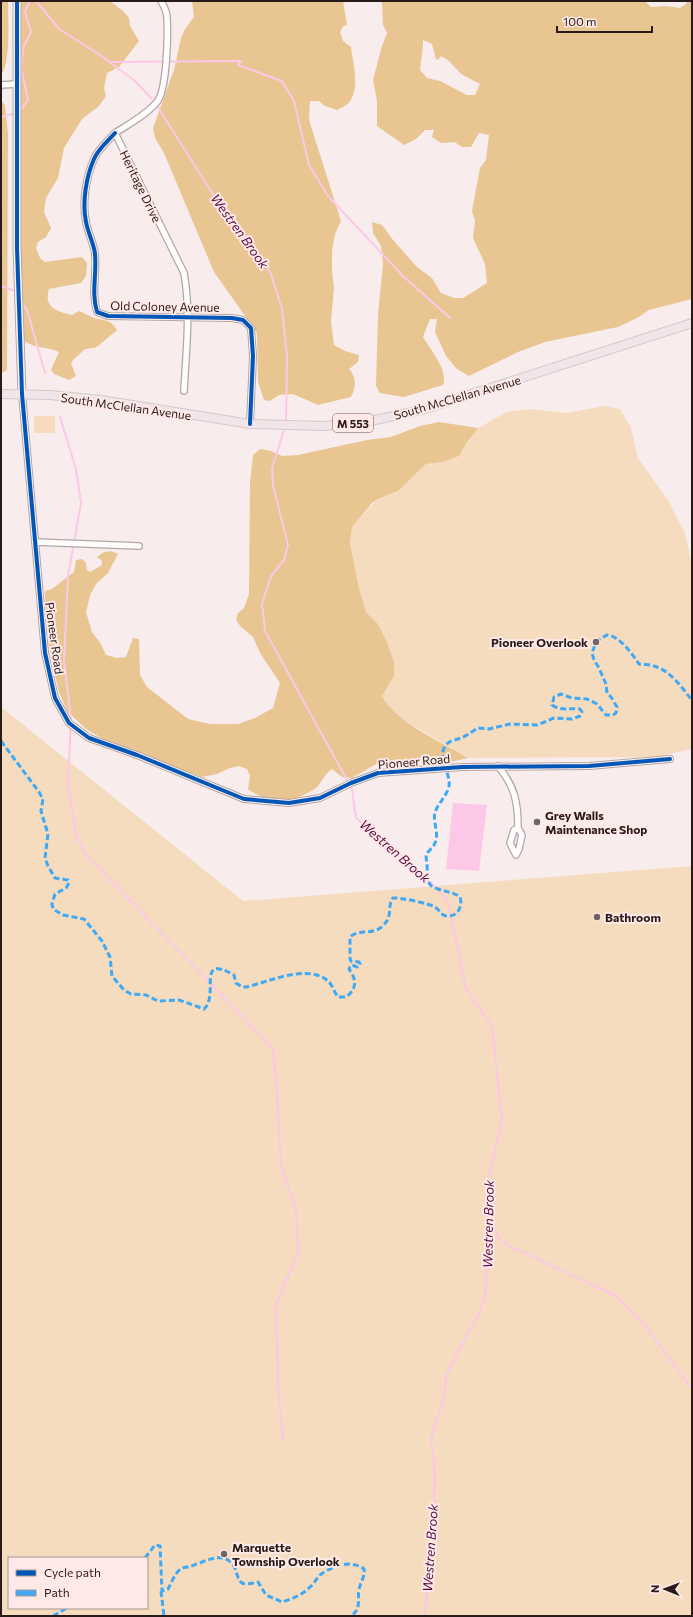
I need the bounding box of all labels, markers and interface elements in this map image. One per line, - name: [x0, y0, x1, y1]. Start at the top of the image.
- scale bar: [557, 8, 652, 34]
- text: 100 m: [563, 14, 597, 28]
- street label: Heritage Drive: [118, 148, 164, 224]
- water label: Westren Brook: [208, 191, 273, 272]
- street label: Old Coloney Avenue: [110, 298, 220, 314]
- street label: South McClellan Avenue: [392, 372, 522, 422]
- street label: South McClellan Avenue: [60, 390, 192, 422]
- road number: M 553: [333, 414, 373, 432]
- street label: Pioneer Road: [43, 601, 67, 675]
- place label: Pioneer Overlook: [491, 635, 588, 649]
- marker: Pioneer Overlook: [591, 637, 601, 647]
- street label: Pioneer Road: [377, 751, 451, 771]
- place label: Grey Walls Maintenance Shop: [545, 808, 647, 836]
- water label: Westren Brook: [356, 816, 434, 887]
- marker: Grey Walls Maintenance Shop: [532, 817, 542, 827]
- place label: Bathroom: [605, 910, 661, 924]
- marker: Bathroom: [592, 912, 602, 922]
- water label: Westren Brook: [479, 1179, 497, 1268]
- water label: Westren Brook: [419, 1502, 441, 1593]
- place label: Marquette Township Overlook: [232, 1540, 340, 1568]
- marker: Marquette Township Overlook: [219, 1549, 229, 1559]
- legend: [8, 1557, 148, 1609]
- text: Cycle path: [44, 1565, 101, 1579]
- north arrow: [645, 1569, 685, 1609]
- text: Path: [44, 1585, 70, 1599]
- text: N: [648, 1585, 661, 1593]

